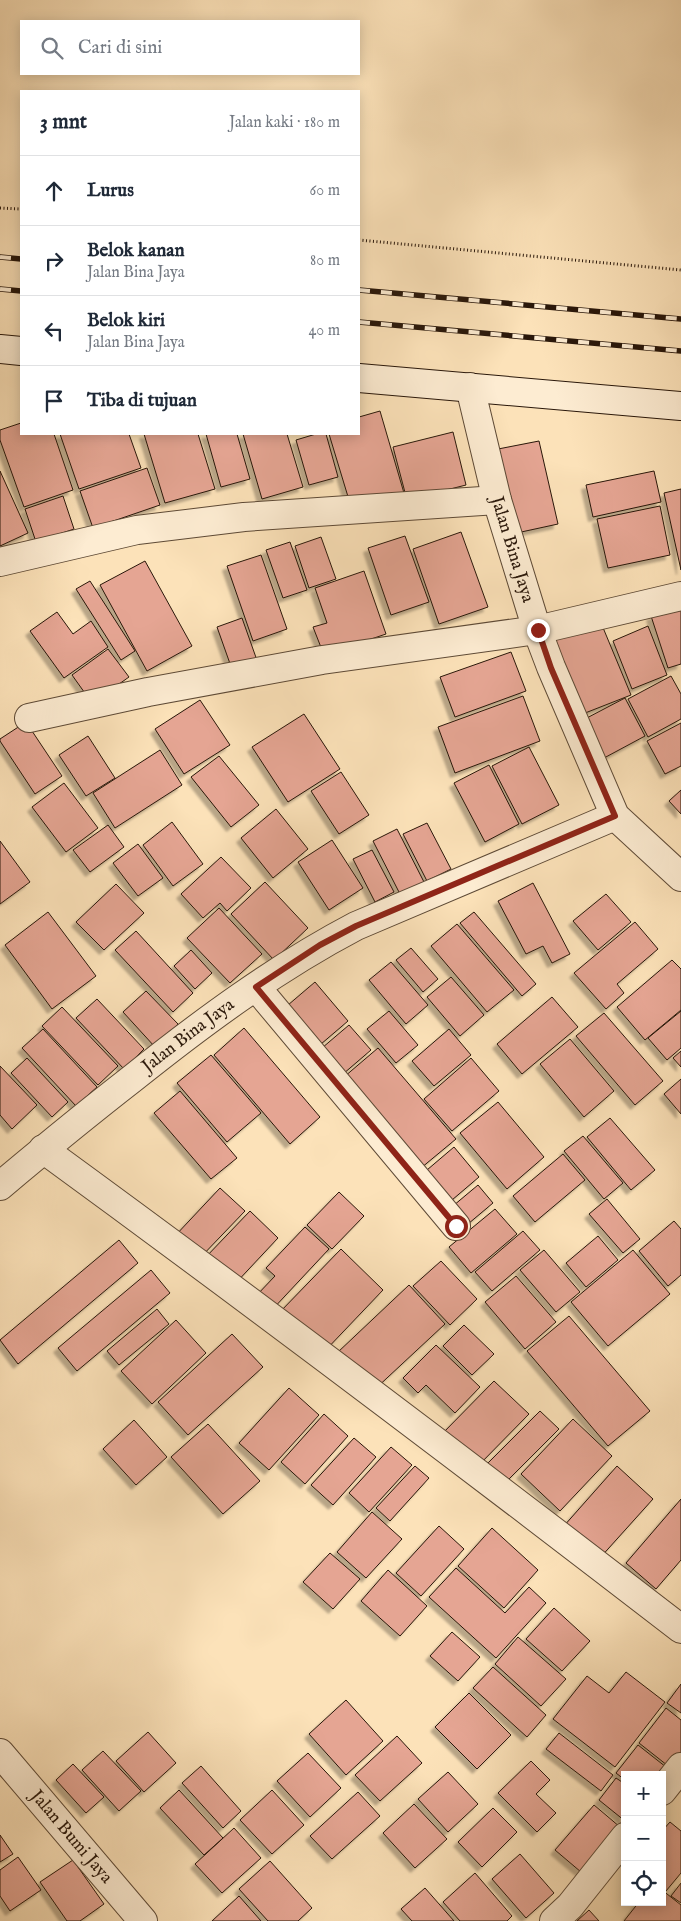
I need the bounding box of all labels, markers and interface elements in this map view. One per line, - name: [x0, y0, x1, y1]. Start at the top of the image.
- search box: [20, 20, 360, 75]
- icon: search: [38, 34, 66, 62]
- text: Cari di sini: [78, 36, 162, 60]
- text: 3 mnt: [40, 109, 87, 136]
- text: Jalan kaki · 180 m: [229, 113, 340, 133]
- icon: ahead: [40, 177, 68, 205]
- text: Lurus: [87, 179, 134, 203]
- text: 60 m: [310, 181, 340, 201]
- text: Belok kanan: [87, 239, 185, 263]
- icon: right: [40, 247, 68, 275]
- text: 80 m: [310, 251, 340, 271]
- text: Jalan Bina Jaya: [87, 263, 185, 283]
- text: Belok kiri: [87, 309, 165, 333]
- icon: left: [40, 317, 68, 345]
- text: 40 m: [308, 321, 340, 341]
- text: Jalan Bina Jaya: [87, 333, 185, 353]
- icon: arrive: [40, 387, 68, 415]
- text: Tiba di tujuan: [87, 389, 197, 413]
- street label: Jalan Bina Jaya: [484, 492, 539, 606]
- route end: [527, 619, 550, 642]
- street label: Jalan Bina Jaya: [136, 993, 239, 1079]
- route start: [445, 1215, 468, 1238]
- map controls: [621, 1771, 666, 1906]
- button: +: [621, 1771, 666, 1816]
- street label: Jalan Bumi Jaya: [24, 1784, 118, 1888]
- button: −: [621, 1816, 666, 1861]
- button: locate: [621, 1861, 666, 1906]

